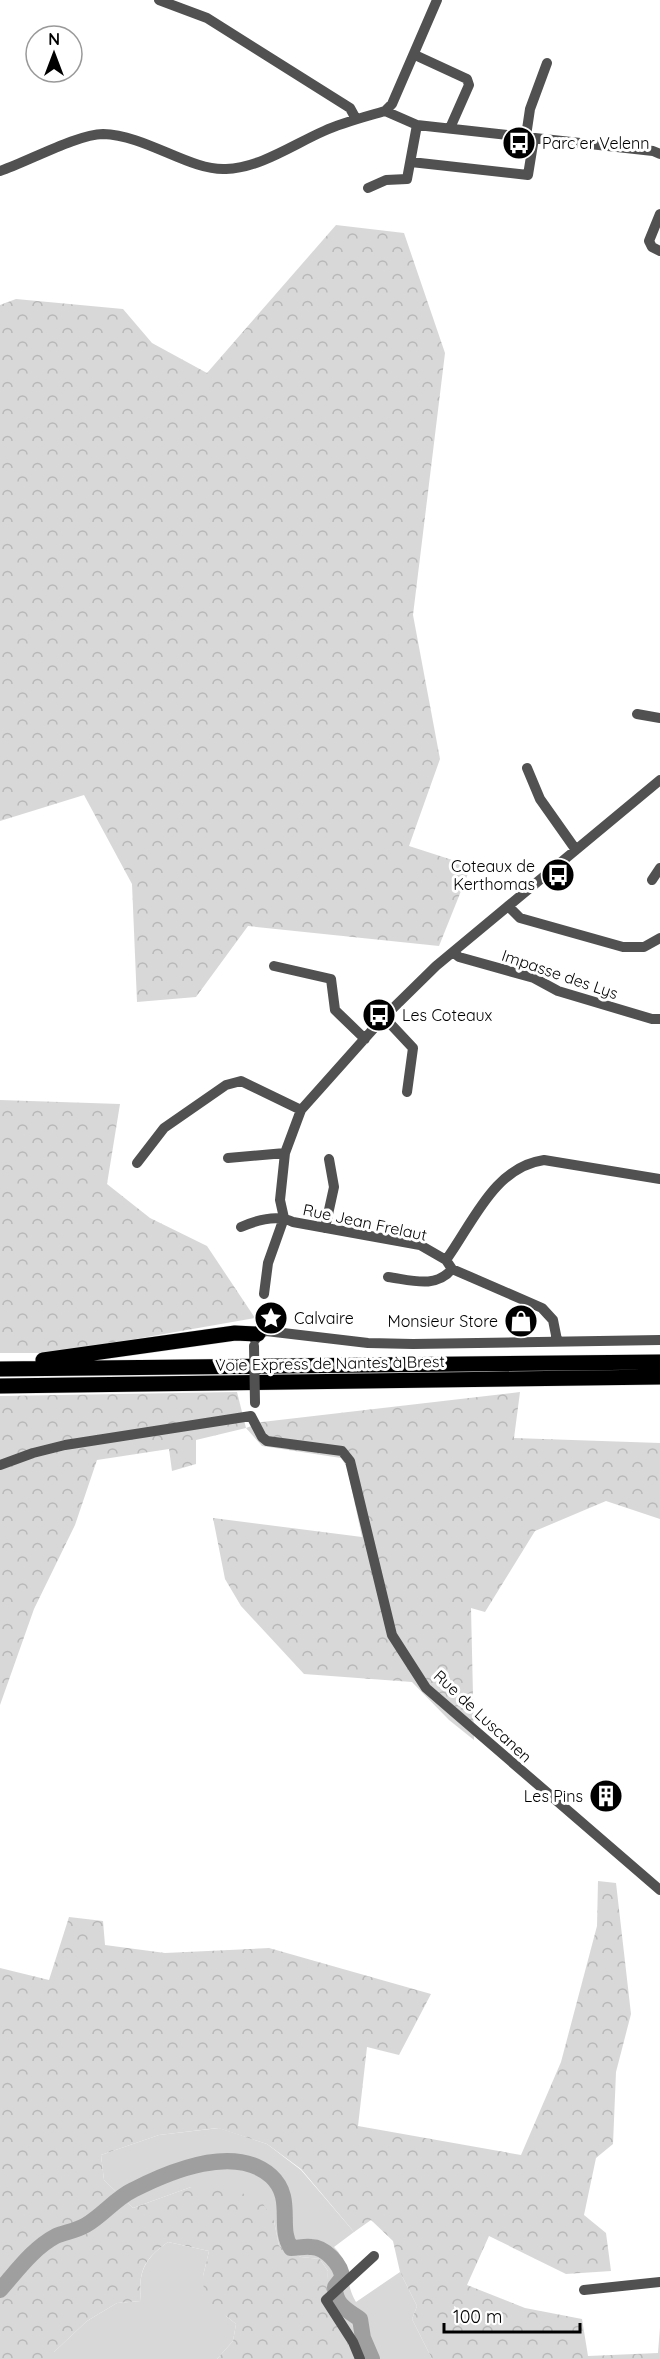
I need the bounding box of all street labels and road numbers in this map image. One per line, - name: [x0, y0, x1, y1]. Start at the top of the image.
- street label: Impasse des Lys: [499, 945, 621, 1003]
- street label: Rue Jean Frelaut: [301, 1199, 429, 1245]
- street label: Voie Express de Nantes à Brest: [215, 1351, 445, 1375]
- street label: Rue de Luscanen: [430, 1665, 536, 1767]

